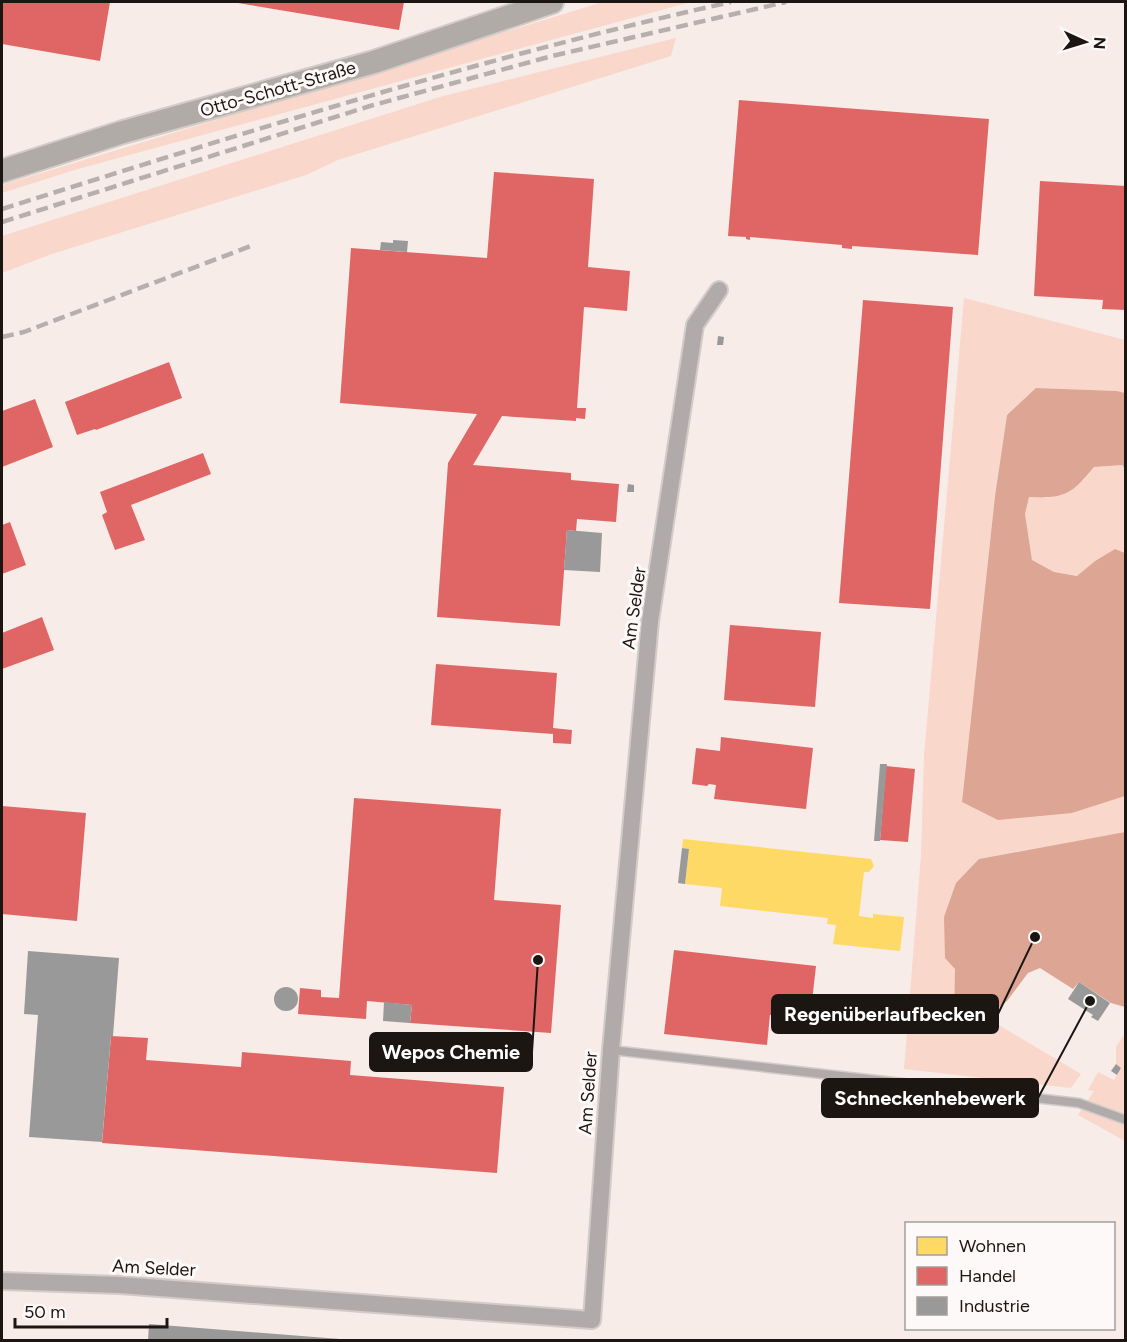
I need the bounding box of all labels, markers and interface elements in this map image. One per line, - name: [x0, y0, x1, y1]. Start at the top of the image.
- north arrow: [1055, 12, 1115, 72]
- text: N: [1090, 36, 1109, 50]
- street label: Otto-Schott-Straße: [198, 56, 359, 122]
- street label: Am Selder: [617, 565, 651, 651]
- callout: Regenüberlaufbecken: [772, 995, 998, 1033]
- text: Regenüberlaufbecken: [784, 1002, 986, 1026]
- callout: Wepos Chemie: [370, 1033, 532, 1071]
- text: Wepos Chemie: [382, 1040, 520, 1064]
- street label: Am Selder: [574, 1051, 602, 1135]
- callout: Schneckenhebewerk: [822, 1079, 1038, 1117]
- text: Schneckenhebewerk: [834, 1086, 1026, 1110]
- legend: [905, 1222, 1115, 1330]
- text: Wohnen: [959, 1235, 1026, 1257]
- street label: Am Selder: [112, 1255, 196, 1281]
- text: Handel: [959, 1265, 1016, 1287]
- scale bar: [15, 1291, 166, 1329]
- text: Industrie: [959, 1295, 1030, 1317]
- text: 50 m: [24, 1301, 66, 1323]

